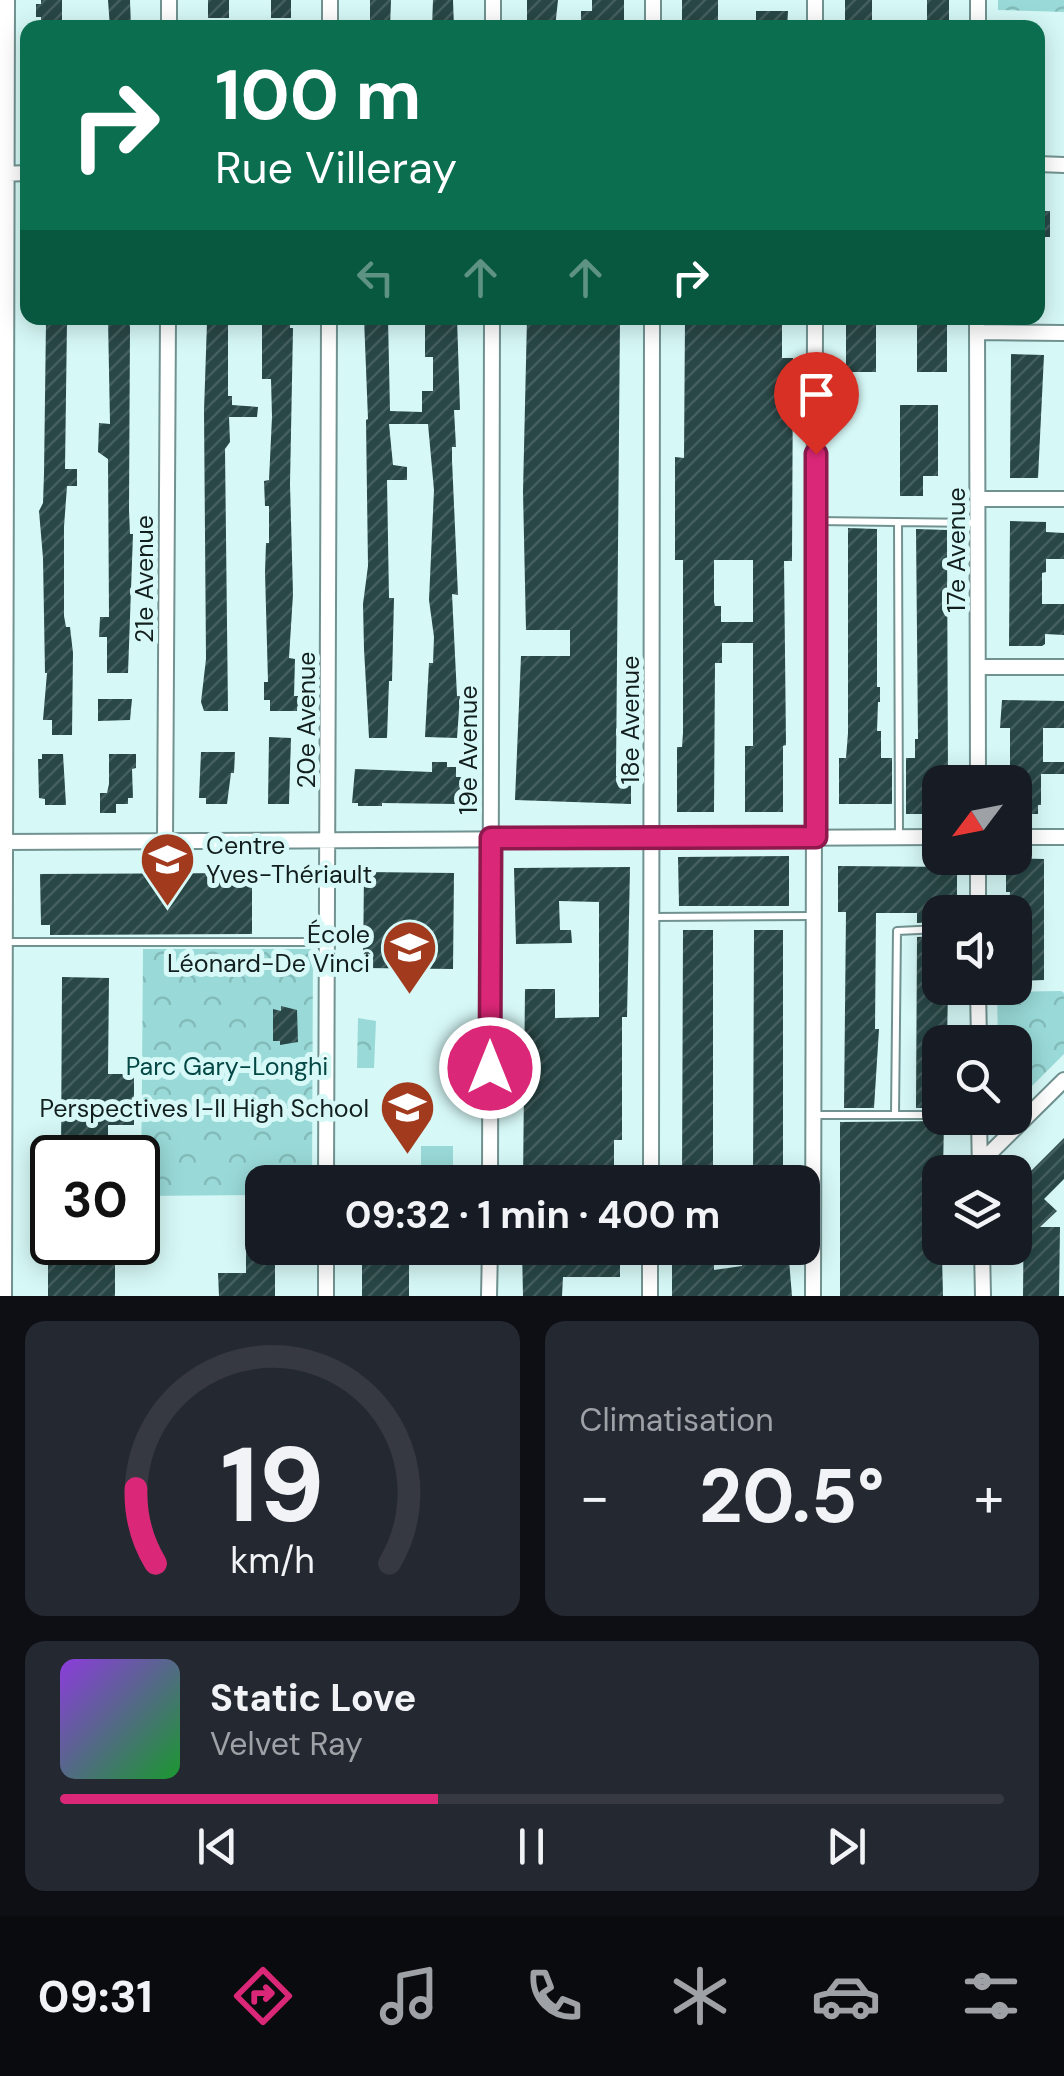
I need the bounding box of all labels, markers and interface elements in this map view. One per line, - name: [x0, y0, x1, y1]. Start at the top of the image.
- text: 100 m: [215, 50, 421, 141]
- icon: right: [50, 60, 180, 190]
- text: Rue Villeray: [215, 138, 457, 197]
- icon: left: [348, 250, 403, 305]
- icon: ahead: [453, 250, 508, 305]
- icon: ahead: [558, 250, 613, 305]
- icon: right: [663, 250, 718, 305]
- pin: [774, 352, 859, 455]
- icon: arrive: [789, 367, 844, 422]
- street label: 17e Avenue: [940, 487, 973, 613]
- street label: 21e Avenue: [128, 515, 161, 643]
- street label: 20e Avenue: [290, 651, 323, 789]
- street label: 18e Avenue: [614, 656, 647, 784]
- street label: 19e Avenue: [452, 685, 485, 815]
- north arrow: [922, 765, 1032, 875]
- map controls: [922, 765, 1032, 1265]
- school or university icon: Centre Yves-Thériault: [137, 829, 197, 908]
- place label: Centre Yves-Thériault: [206, 829, 372, 891]
- button: sound: [922, 895, 1032, 1005]
- place label: École Léonard-De Vinci: [167, 918, 370, 980]
- school or university icon: École Léonard-De Vinci: [379, 918, 439, 997]
- position arrow: [438, 1016, 542, 1120]
- button: search: [922, 1025, 1032, 1135]
- park label: Parc Gary-Longhi: [126, 1050, 328, 1083]
- school or university icon: Perspectives I-II High School: [378, 1078, 438, 1157]
- place label: Perspectives I-II High School: [40, 1092, 369, 1125]
- speed limit sign: 30: [30, 1135, 160, 1265]
- button: layers: [922, 1155, 1032, 1265]
- text: 09:32 · 1 min · 400 m: [345, 1190, 720, 1240]
- text: Climatisation: [580, 1399, 774, 1441]
- text: 19: [220, 1418, 324, 1553]
- text: 20.5°: [699, 1448, 885, 1545]
- text: −: [580, 1461, 610, 1533]
- text: +: [974, 1461, 1004, 1533]
- text: km/h: [230, 1538, 314, 1584]
- text: Static Love: [210, 1673, 416, 1723]
- text: Velvet Ray: [210, 1723, 363, 1765]
- icon: previous: [190, 1819, 245, 1874]
- icon: pause: [504, 1819, 559, 1874]
- icon: next: [819, 1819, 874, 1874]
- icon: directions: [228, 1961, 298, 2031]
- icon: music: [374, 1961, 444, 2031]
- icon: phone: [519, 1961, 589, 2031]
- icon: climate: [665, 1961, 735, 2031]
- icon: car: [811, 1961, 881, 2031]
- icon: filters: [956, 1961, 1026, 2031]
- text: 09:31: [38, 1967, 153, 2026]

